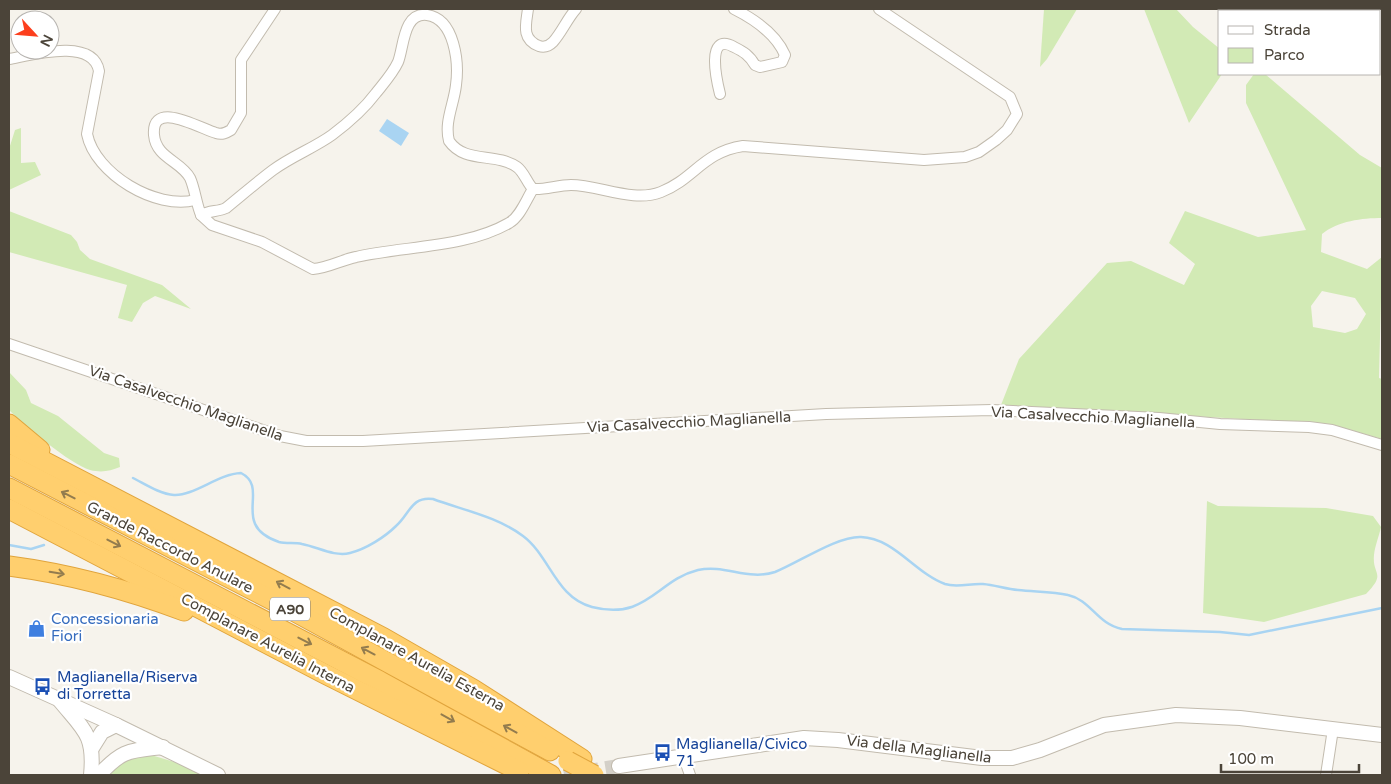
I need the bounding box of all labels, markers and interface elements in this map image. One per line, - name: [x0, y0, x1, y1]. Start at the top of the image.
- north arrow: [10, 10, 60, 60]
- legend: [1218, 10, 1381, 75]
- text: Strada: [1264, 21, 1311, 39]
- text: N: [36, 32, 56, 49]
- text: Parco: [1264, 46, 1305, 64]
- street label: Via Casalvecchio Maglianella: [86, 361, 286, 445]
- street label: Via Casalvecchio Maglianella: [990, 403, 1196, 431]
- street label: Via Casalvecchio Maglianella: [586, 408, 792, 436]
- one-way arrow: [61, 490, 76, 499]
- street label: Grande Raccordo Anulare: [84, 497, 256, 597]
- one-way arrow: [106, 539, 121, 548]
- one-way arrow: [49, 568, 65, 578]
- one-way arrow: [276, 580, 291, 589]
- street label: Complanare Aurelia Interna: [178, 589, 358, 697]
- road number: A90: [270, 598, 310, 620]
- street label: Complanare Aurelia Esterna: [326, 603, 508, 715]
- place label: Concessionaria Fiori: [51, 610, 159, 645]
- shop icon: Concessionaria Fiori: [27, 618, 47, 638]
- one-way arrow: [297, 637, 312, 647]
- one-way arrow: [360, 646, 375, 656]
- place label: Maglianella/Riserva di Torretta: [57, 668, 198, 703]
- bus stop icon: Maglianella/Riserva di Torretta: [33, 676, 53, 696]
- one-way arrow: [441, 713, 456, 723]
- one-way arrow: [504, 723, 518, 733]
- street label: Via della Maglianella: [845, 731, 993, 767]
- place label: Maglianella/Civico 71: [676, 735, 807, 770]
- scale bar: [1221, 742, 1358, 774]
- bus stop icon: Maglianella/Civico 71: [652, 743, 672, 763]
- text: 100 m: [1228, 750, 1274, 768]

